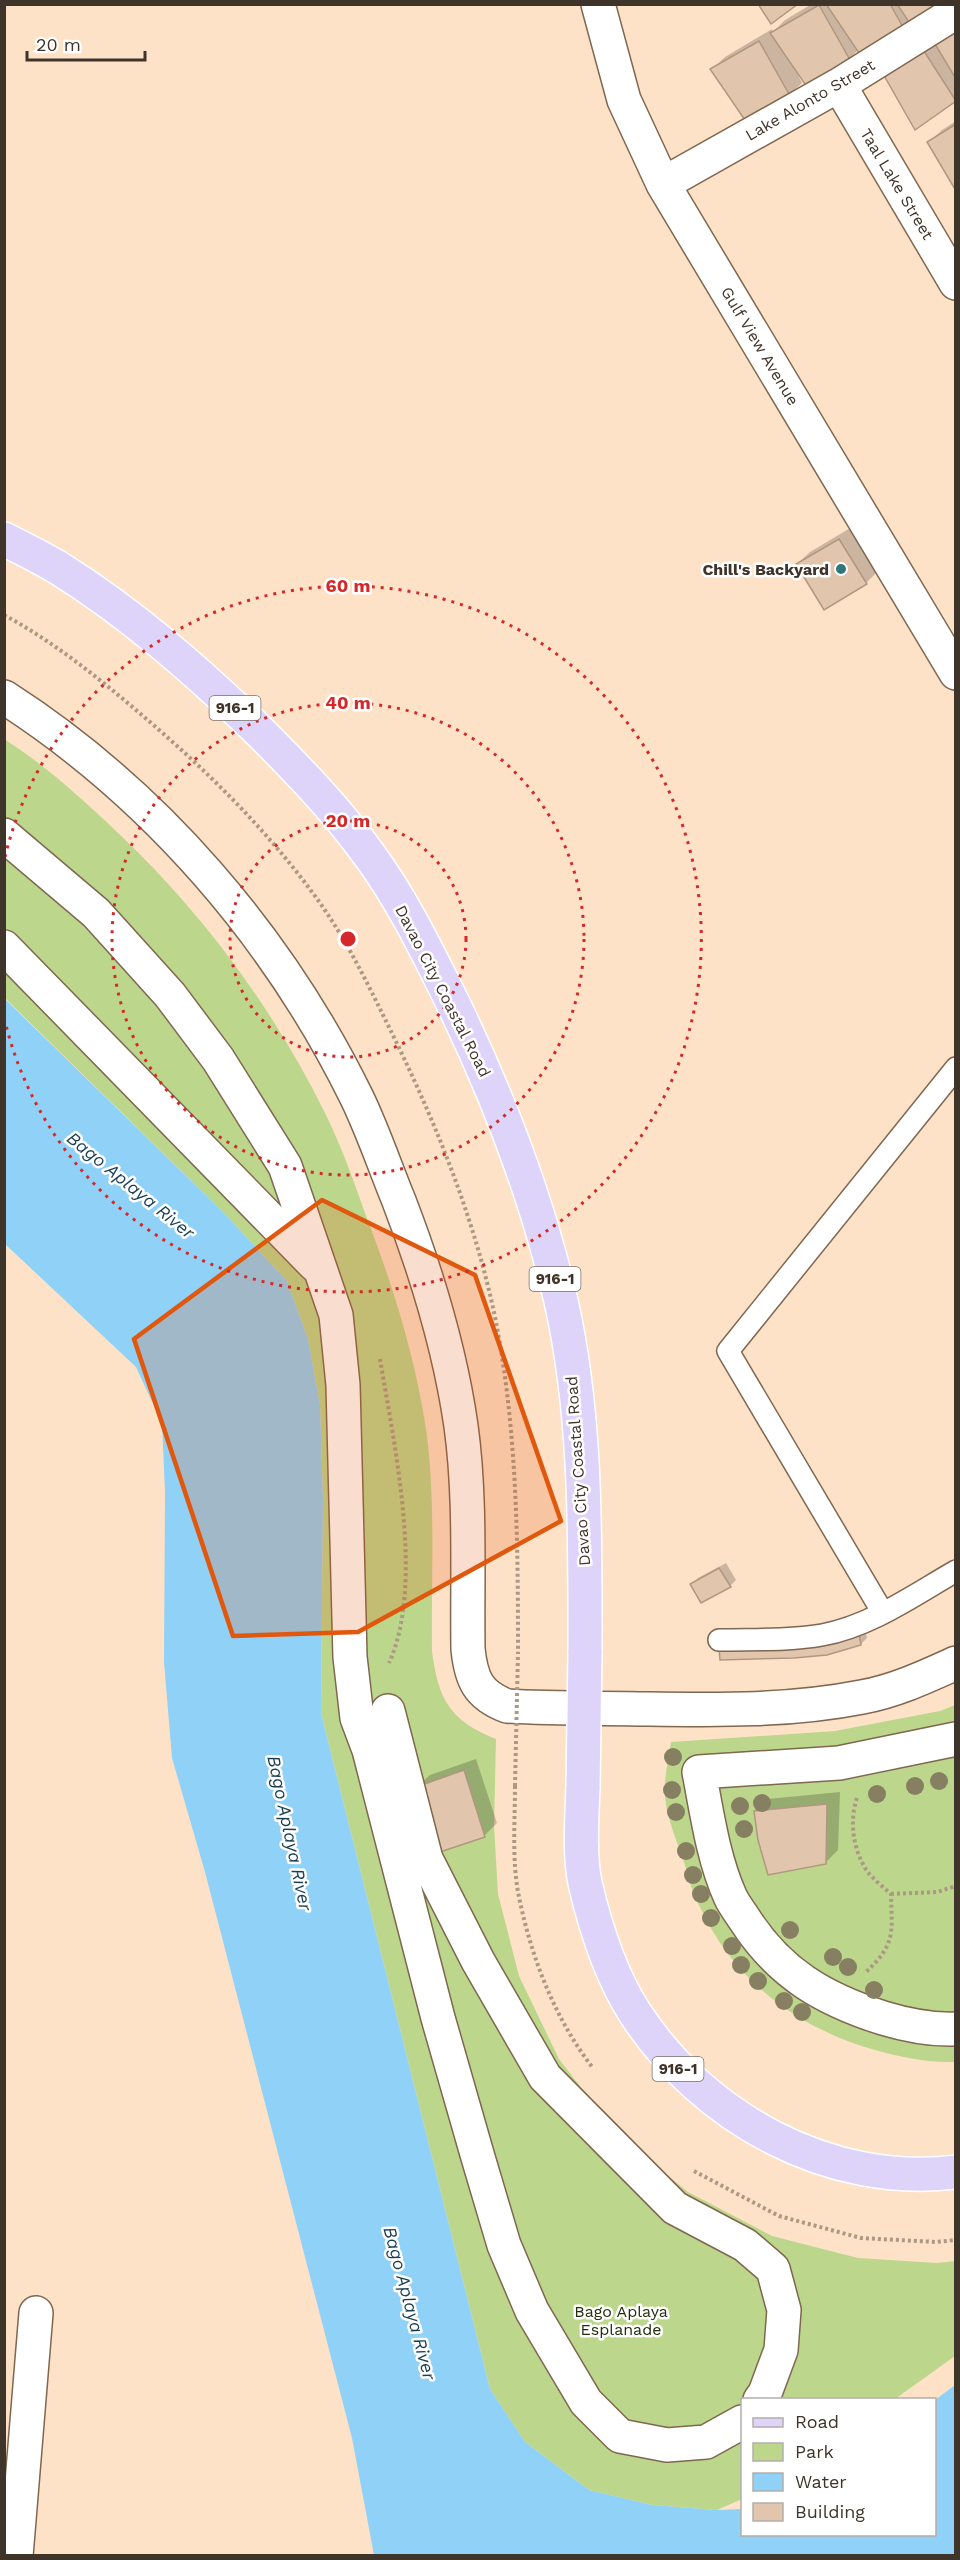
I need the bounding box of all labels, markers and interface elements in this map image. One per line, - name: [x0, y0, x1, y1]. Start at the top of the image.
- scale bar: [27, 24, 146, 62]
- text: 20 m: [36, 34, 81, 55]
- street label: Lake Alonto Street: [742, 55, 878, 145]
- street label: Taal Lake Street: [856, 125, 938, 243]
- street label: Gulf View Avenue: [717, 283, 803, 409]
- place label: Chill's Backyard: [702, 560, 829, 579]
- marker: Chill's Backyard: [834, 562, 848, 576]
- text: 60 m: [326, 575, 370, 596]
- text: 40 m: [325, 692, 371, 713]
- road number: 916-1: [210, 696, 260, 720]
- text: 20 m: [326, 810, 370, 831]
- street label: Davao City Coastal Road: [391, 902, 495, 1080]
- centre of rings: [338, 929, 358, 949]
- water label: Bago Aplaya River: [63, 1127, 200, 1243]
- road number: 916-1: [530, 1267, 580, 1291]
- street label: Davao City Coastal Road: [562, 1375, 594, 1567]
- water label: Bago Aplaya River: [263, 1754, 317, 1913]
- road number: 916-1: [652, 2057, 704, 2081]
- water label: Bago Aplaya River: [379, 2224, 441, 2383]
- park label: Bago Aplaya Esplanade: [574, 2302, 668, 2339]
- legend: [741, 2398, 936, 2536]
- text: Road: [795, 2411, 839, 2432]
- text: Park: [795, 2441, 834, 2462]
- text: Water: [795, 2471, 847, 2492]
- text: Building: [795, 2501, 865, 2522]

